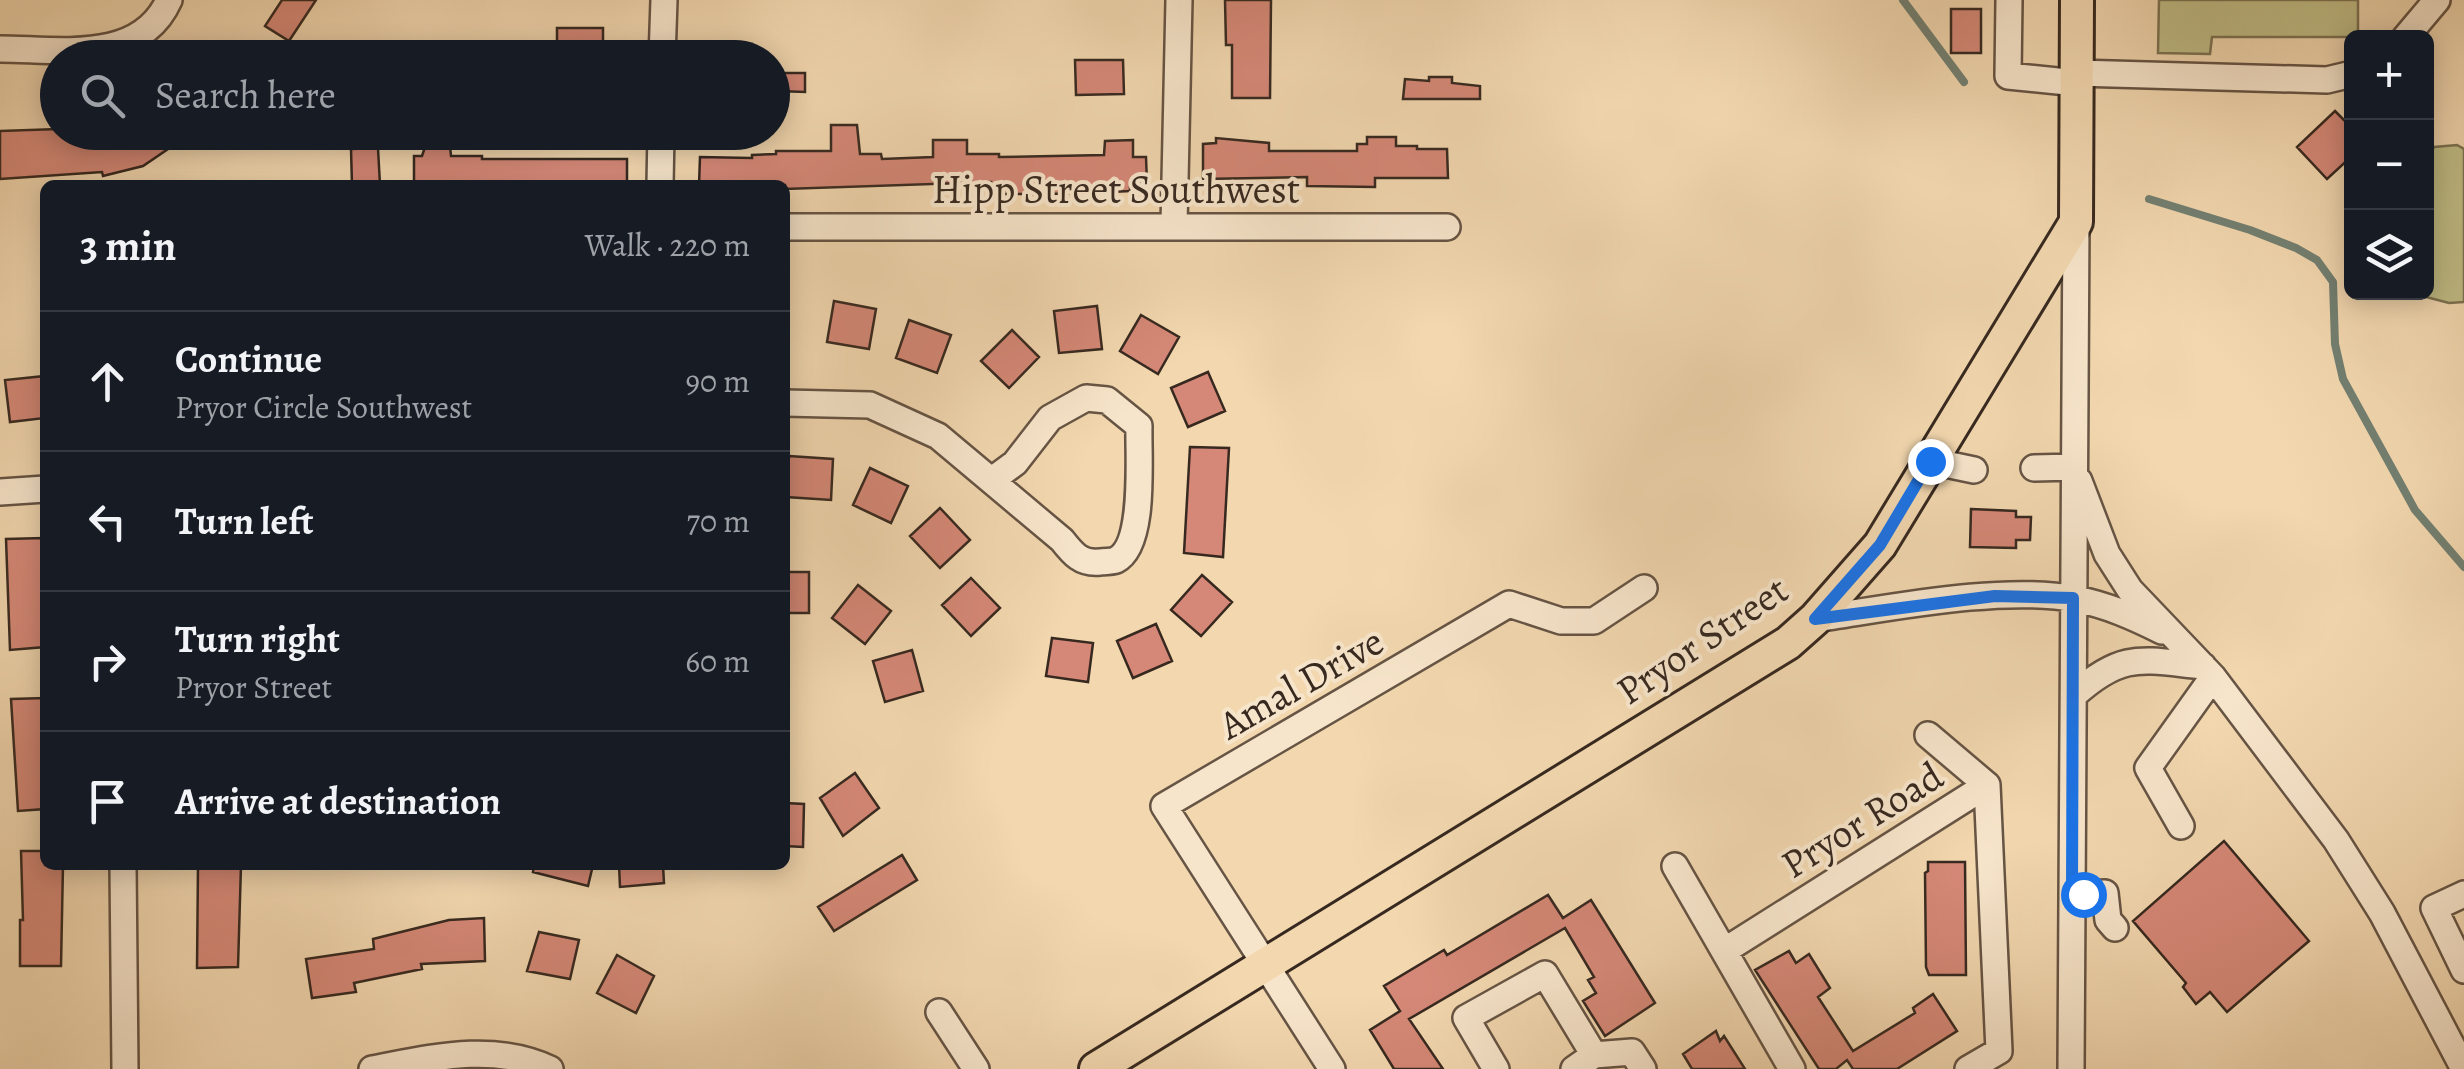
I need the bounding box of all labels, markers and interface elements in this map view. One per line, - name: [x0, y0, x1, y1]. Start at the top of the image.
- map controls: [2344, 30, 2434, 300]
- button: +: [2344, 30, 2434, 120]
- search box: [40, 40, 790, 150]
- icon: search: [75, 68, 130, 123]
- text: Search here: [155, 69, 336, 121]
- button: −: [2344, 120, 2434, 210]
- street label: Hipp Street Southwest: [932, 162, 1300, 217]
- button: layers: [2344, 210, 2434, 300]
- text: 3 min: [80, 217, 176, 274]
- text: Walk · 220 m: [585, 223, 750, 267]
- text: Continue: [175, 333, 322, 385]
- icon: ahead: [80, 354, 135, 409]
- text: 90 m: [685, 359, 750, 403]
- text: Pryor Circle Southwest: [175, 385, 472, 429]
- route end: [1908, 439, 1954, 485]
- icon: left: [80, 494, 135, 549]
- text: Turn left: [175, 495, 314, 547]
- text: 70 m: [687, 499, 750, 543]
- street label: Pryor Street: [1605, 562, 1799, 718]
- text: Turn right: [175, 613, 340, 665]
- street label: Amal Drive: [1208, 614, 1394, 753]
- icon: right: [80, 634, 135, 689]
- text: 60 m: [685, 639, 750, 683]
- text: Pryor Street: [175, 665, 332, 709]
- street label: Pryor Road: [1771, 748, 1954, 891]
- icon: arrive: [80, 774, 135, 829]
- text: Arrive at destination: [175, 775, 501, 827]
- route start: [2061, 872, 2107, 918]

